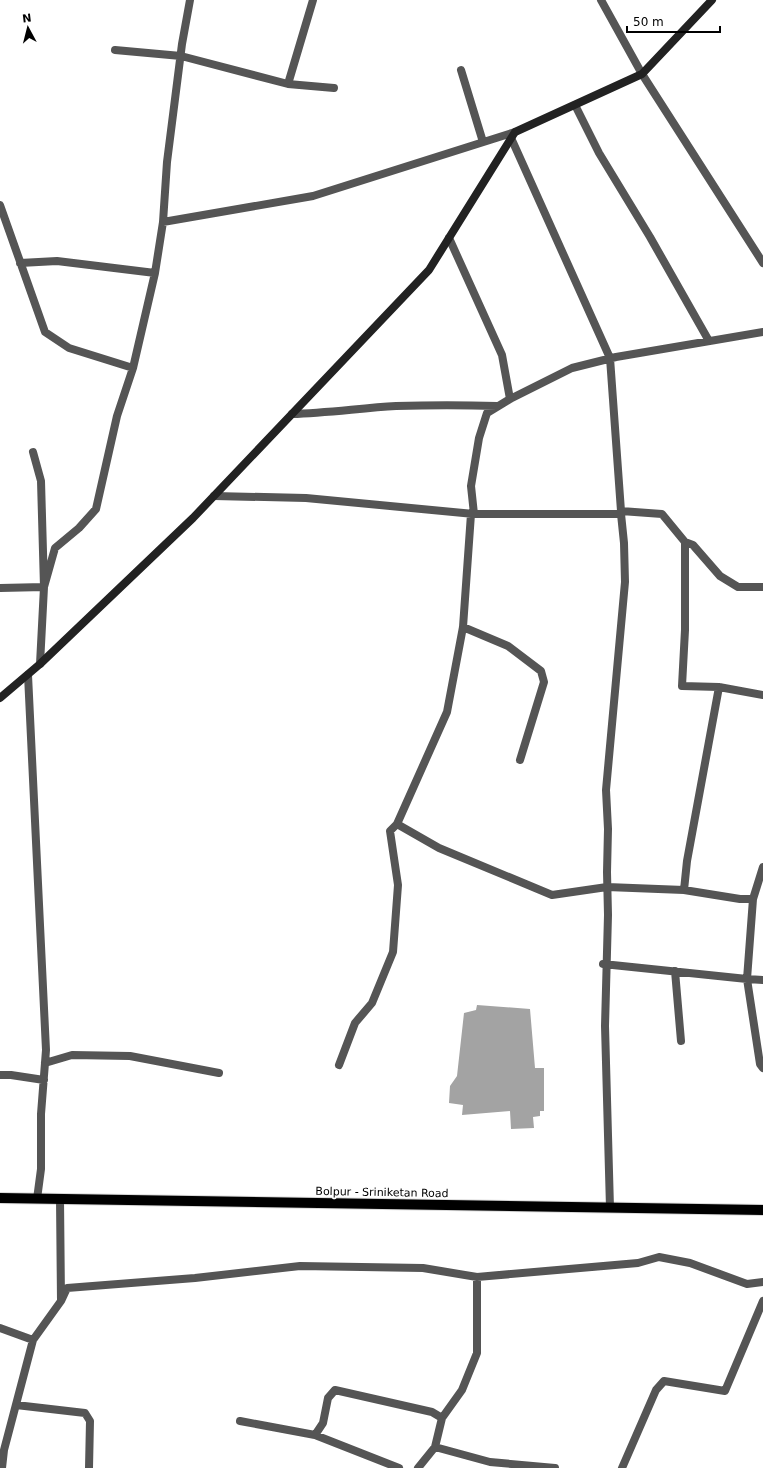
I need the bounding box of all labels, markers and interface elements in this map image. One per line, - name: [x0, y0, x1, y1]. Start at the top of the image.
- north arrow: [8, 8, 48, 48]
- scale bar: [627, 8, 720, 34]
- text: N: [21, 12, 32, 26]
- text: 50 m: [633, 15, 664, 29]
- street label: Bolpur - Sriniketan Road: [315, 1185, 449, 1200]

